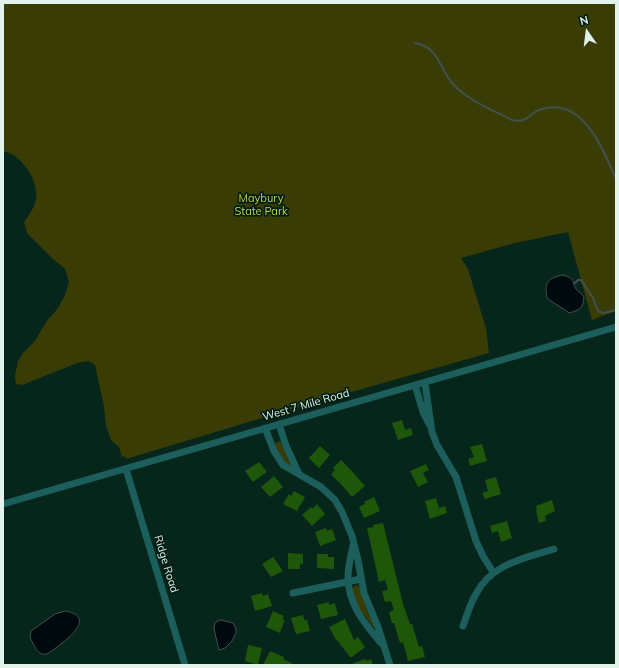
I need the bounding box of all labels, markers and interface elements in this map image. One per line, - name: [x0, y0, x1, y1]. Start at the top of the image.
- north arrow: [567, 12, 607, 52]
- text: N: [578, 13, 590, 28]
- park label: Maybury State Park: [234, 192, 288, 218]
- street label: West 7 Mile Road: [261, 386, 351, 424]
- street label: Ridge Road: [151, 534, 181, 594]

